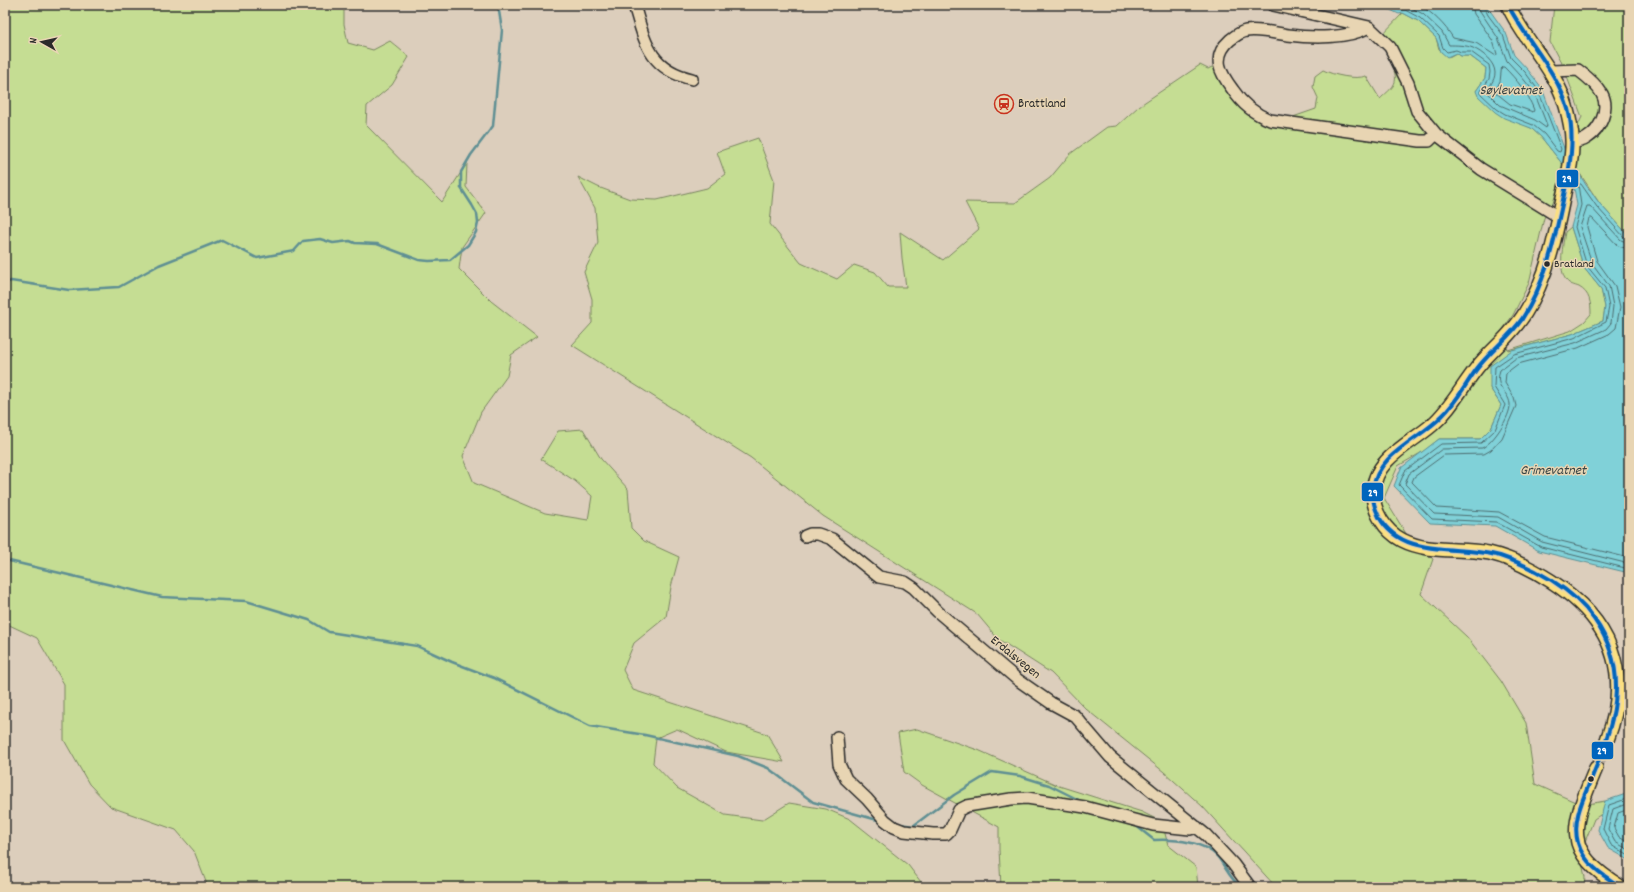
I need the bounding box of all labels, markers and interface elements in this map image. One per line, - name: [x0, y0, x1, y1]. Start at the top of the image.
- north arrow: [22, 22, 62, 62]
- text: N: [26, 37, 42, 45]
- water label: Søylevatnet: [1480, 81, 1544, 101]
- station icon: Brattland: [993, 93, 1015, 115]
- place label: Brattland: [1018, 95, 1066, 114]
- line badge: 29: [1556, 169, 1579, 188]
- text: 29: [1562, 172, 1572, 188]
- place label: Bratland: [1554, 256, 1594, 273]
- marker: Bratland: [1542, 259, 1552, 269]
- water label: Grimevatnet: [1520, 461, 1588, 481]
- line badge: 29: [1361, 482, 1384, 502]
- text: 29: [1368, 486, 1378, 502]
- street label: Erdalsvegen: [986, 632, 1044, 684]
- line badge: 29: [1591, 741, 1614, 760]
- text: 29: [1597, 744, 1607, 760]
- unlabelled marker: [1586, 774, 1596, 784]

